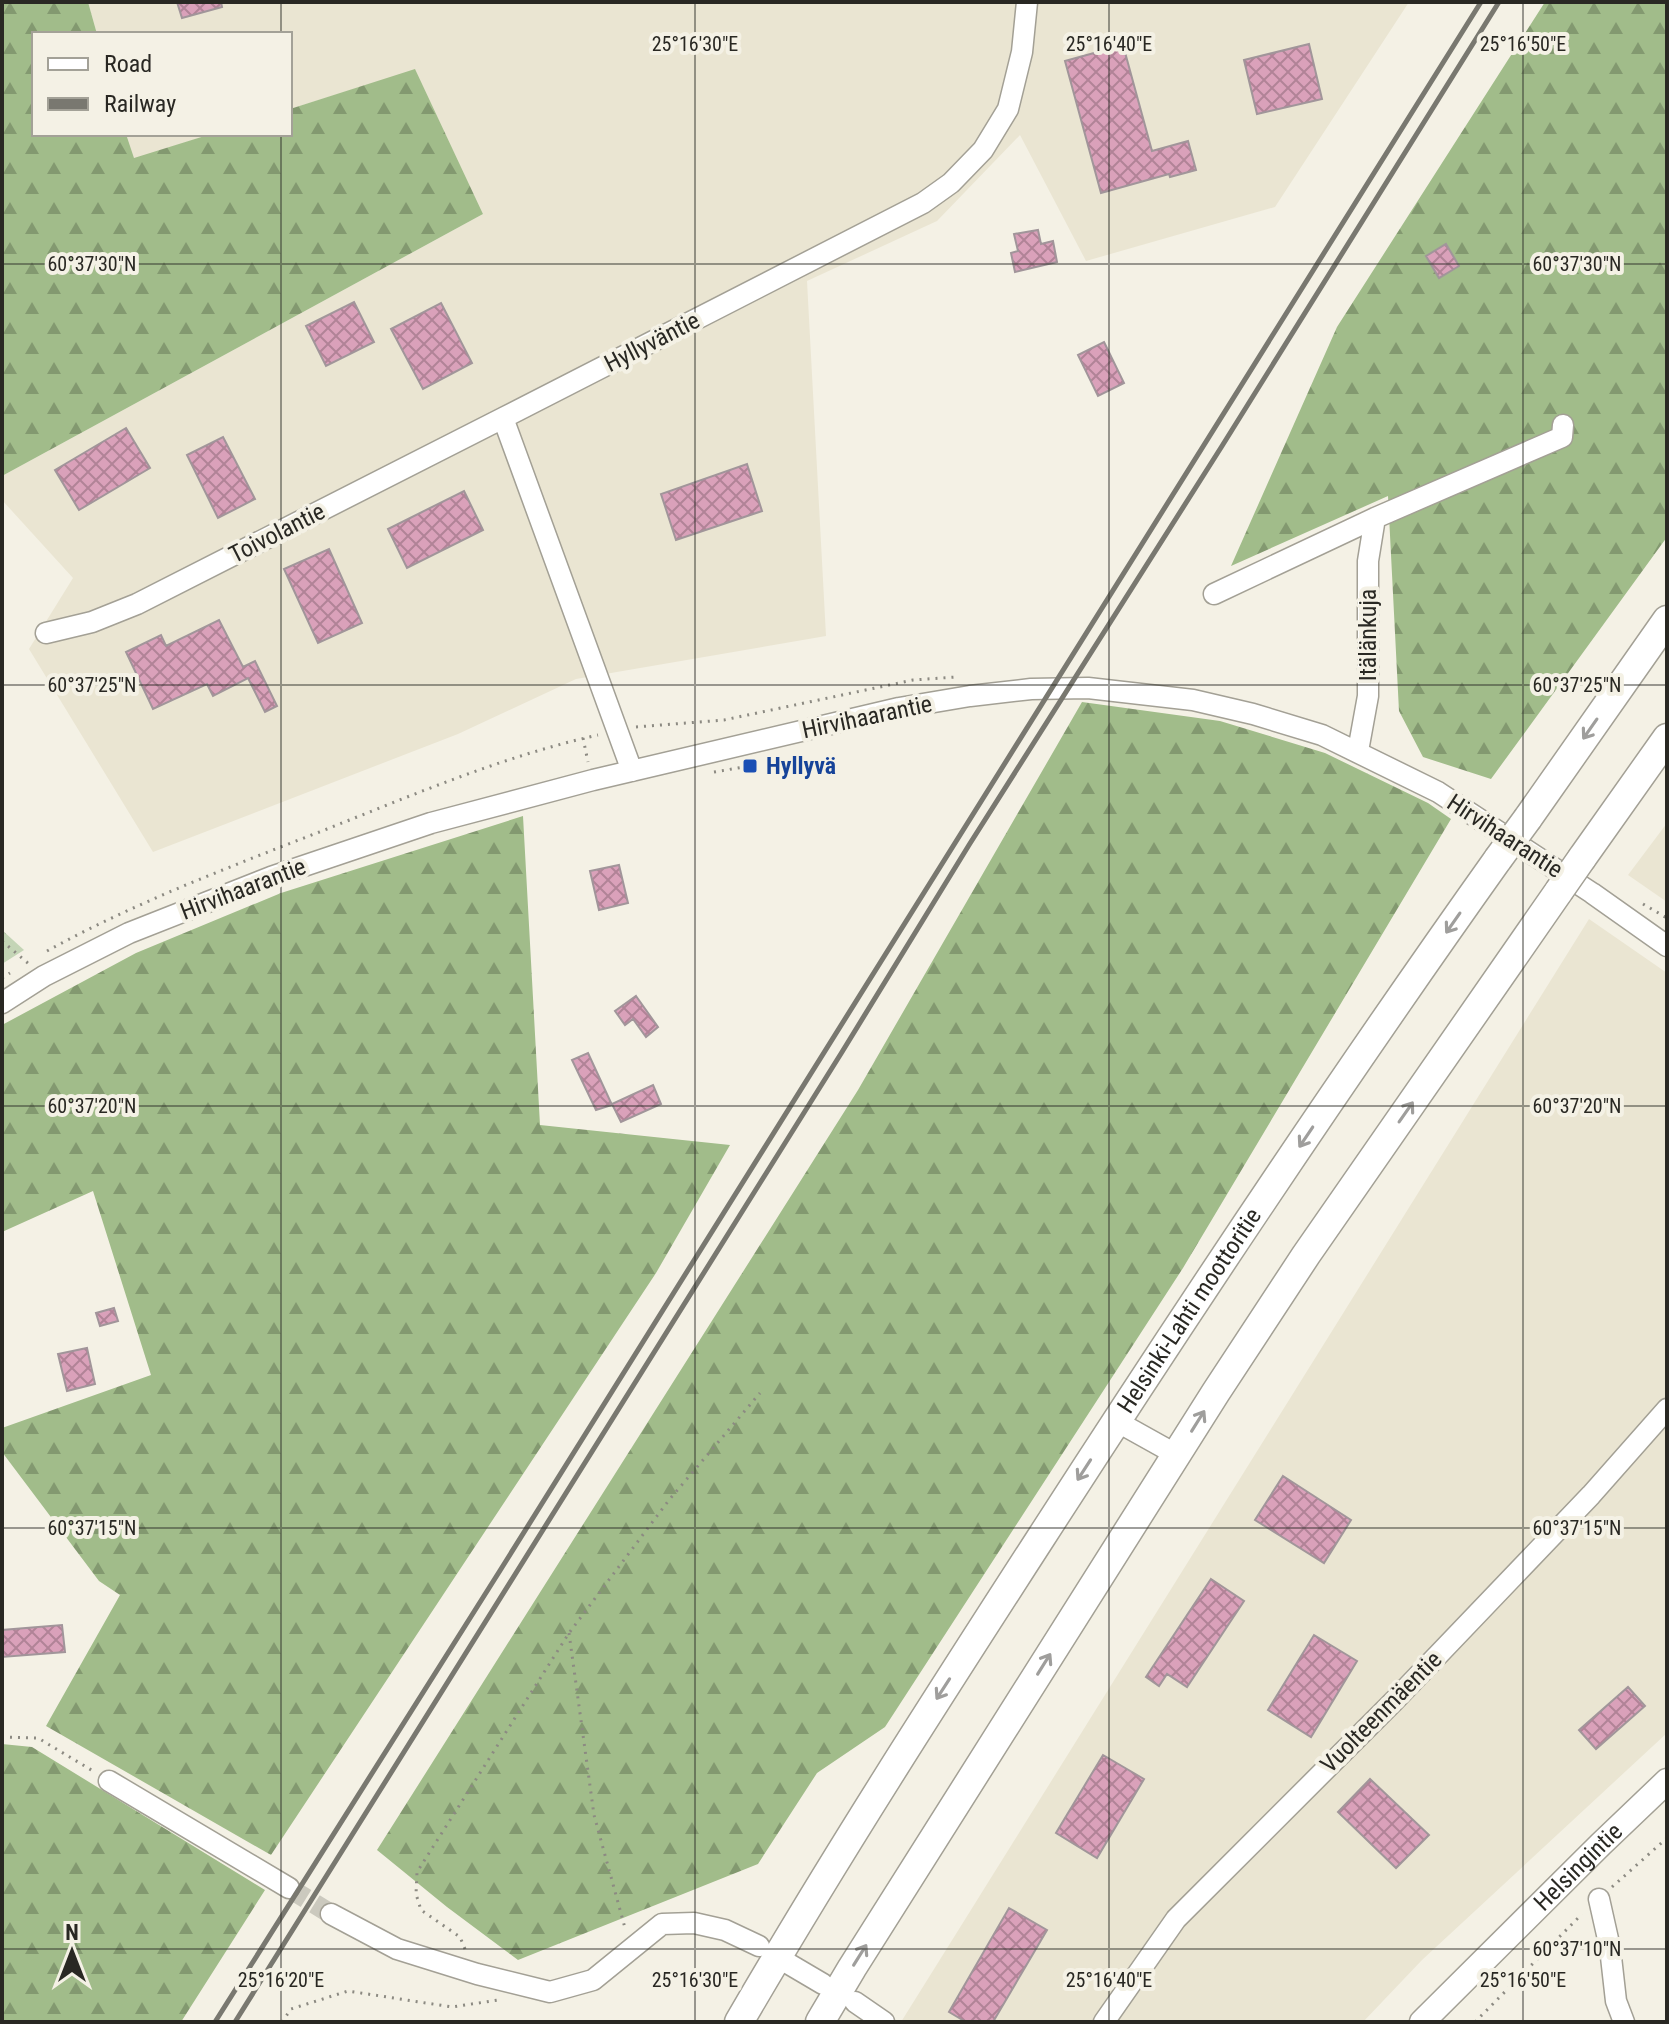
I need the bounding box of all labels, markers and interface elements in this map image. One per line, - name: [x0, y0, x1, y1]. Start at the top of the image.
- legend: [32, 32, 292, 136]
- text: 25°16'30"E: [652, 32, 738, 56]
- text: 25°16'40"E: [1066, 32, 1152, 56]
- text: 25°16'50"E: [1480, 32, 1566, 56]
- text: Road: [104, 50, 152, 78]
- text: Railway: [104, 90, 176, 118]
- text: 60°37'30"N: [47, 252, 137, 276]
- text: 60°37'30"N: [1532, 252, 1622, 276]
- street label: Hyllyväntie: [600, 306, 704, 378]
- street label: Toivolantie: [225, 497, 329, 569]
- street label: Itälänkuja: [1354, 589, 1382, 681]
- text: 60°37'25"N: [47, 673, 137, 697]
- text: 60°37'25"N: [1532, 673, 1622, 697]
- street label: Hirvihaarantie: [799, 690, 935, 744]
- one-way arrow: [1582, 718, 1598, 740]
- place label: Hyllyvä: [766, 752, 836, 780]
- marker: Hyllyvä: [741, 757, 759, 775]
- street label: Hirvihaarantie: [1442, 788, 1568, 884]
- street label: Hirvihaarantie: [176, 852, 310, 926]
- one-way arrow: [1444, 911, 1461, 933]
- text: 60°37'20"N: [47, 1094, 137, 1118]
- text: 60°37'20"N: [1532, 1094, 1622, 1118]
- one-way arrow: [1398, 1102, 1414, 1124]
- one-way arrow: [1298, 1126, 1314, 1148]
- street label: Helsinki-Lahti moottoritie: [1112, 1203, 1267, 1418]
- one-way arrow: [1191, 1410, 1207, 1433]
- one-way arrow: [1076, 1459, 1093, 1481]
- text: 60°37'15"N: [47, 1516, 137, 1540]
- text: 60°37'15"N: [1532, 1516, 1622, 1540]
- street label: Vuolteenmäentie: [1315, 1646, 1447, 1778]
- one-way arrow: [1036, 1654, 1053, 1676]
- one-way arrow: [935, 1677, 951, 1700]
- street label: Helsingintie: [1528, 1817, 1628, 1917]
- north arrow: [32, 1912, 112, 1992]
- text: N: [65, 1920, 79, 1945]
- text: 60°37'10"N: [1532, 1937, 1622, 1961]
- one-way arrow: [853, 1944, 869, 1967]
- text: 25°16'20"E: [238, 1968, 324, 1992]
- text: 25°16'30"E: [652, 1968, 738, 1992]
- text: 25°16'40"E: [1066, 1968, 1152, 1992]
- text: 25°16'50"E: [1480, 1968, 1566, 1992]

